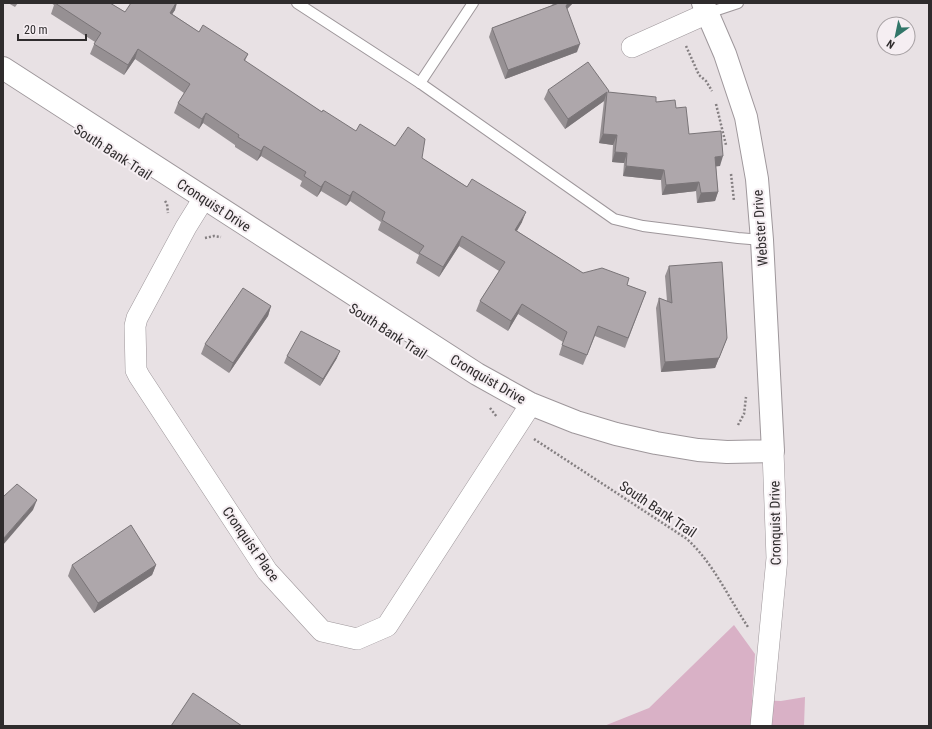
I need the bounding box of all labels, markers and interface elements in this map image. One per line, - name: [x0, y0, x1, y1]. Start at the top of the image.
- scale bar: [18, 16, 86, 42]
- north arrow: [876, 16, 916, 56]
- text: 20 m: [24, 23, 48, 37]
- text: N: [884, 37, 897, 51]
- street label: South Bank Trail: [71, 121, 155, 183]
- street label: Cronquist Drive: [174, 175, 254, 235]
- street label: Webster Drive: [749, 189, 771, 267]
- street label: South Bank Trail: [346, 300, 430, 362]
- street label: Cronquist Drive: [447, 351, 529, 407]
- street label: South Bank Trail: [616, 477, 700, 541]
- street label: Cronquist Drive: [766, 480, 784, 565]
- street label: Cronquist Place: [219, 504, 283, 585]

